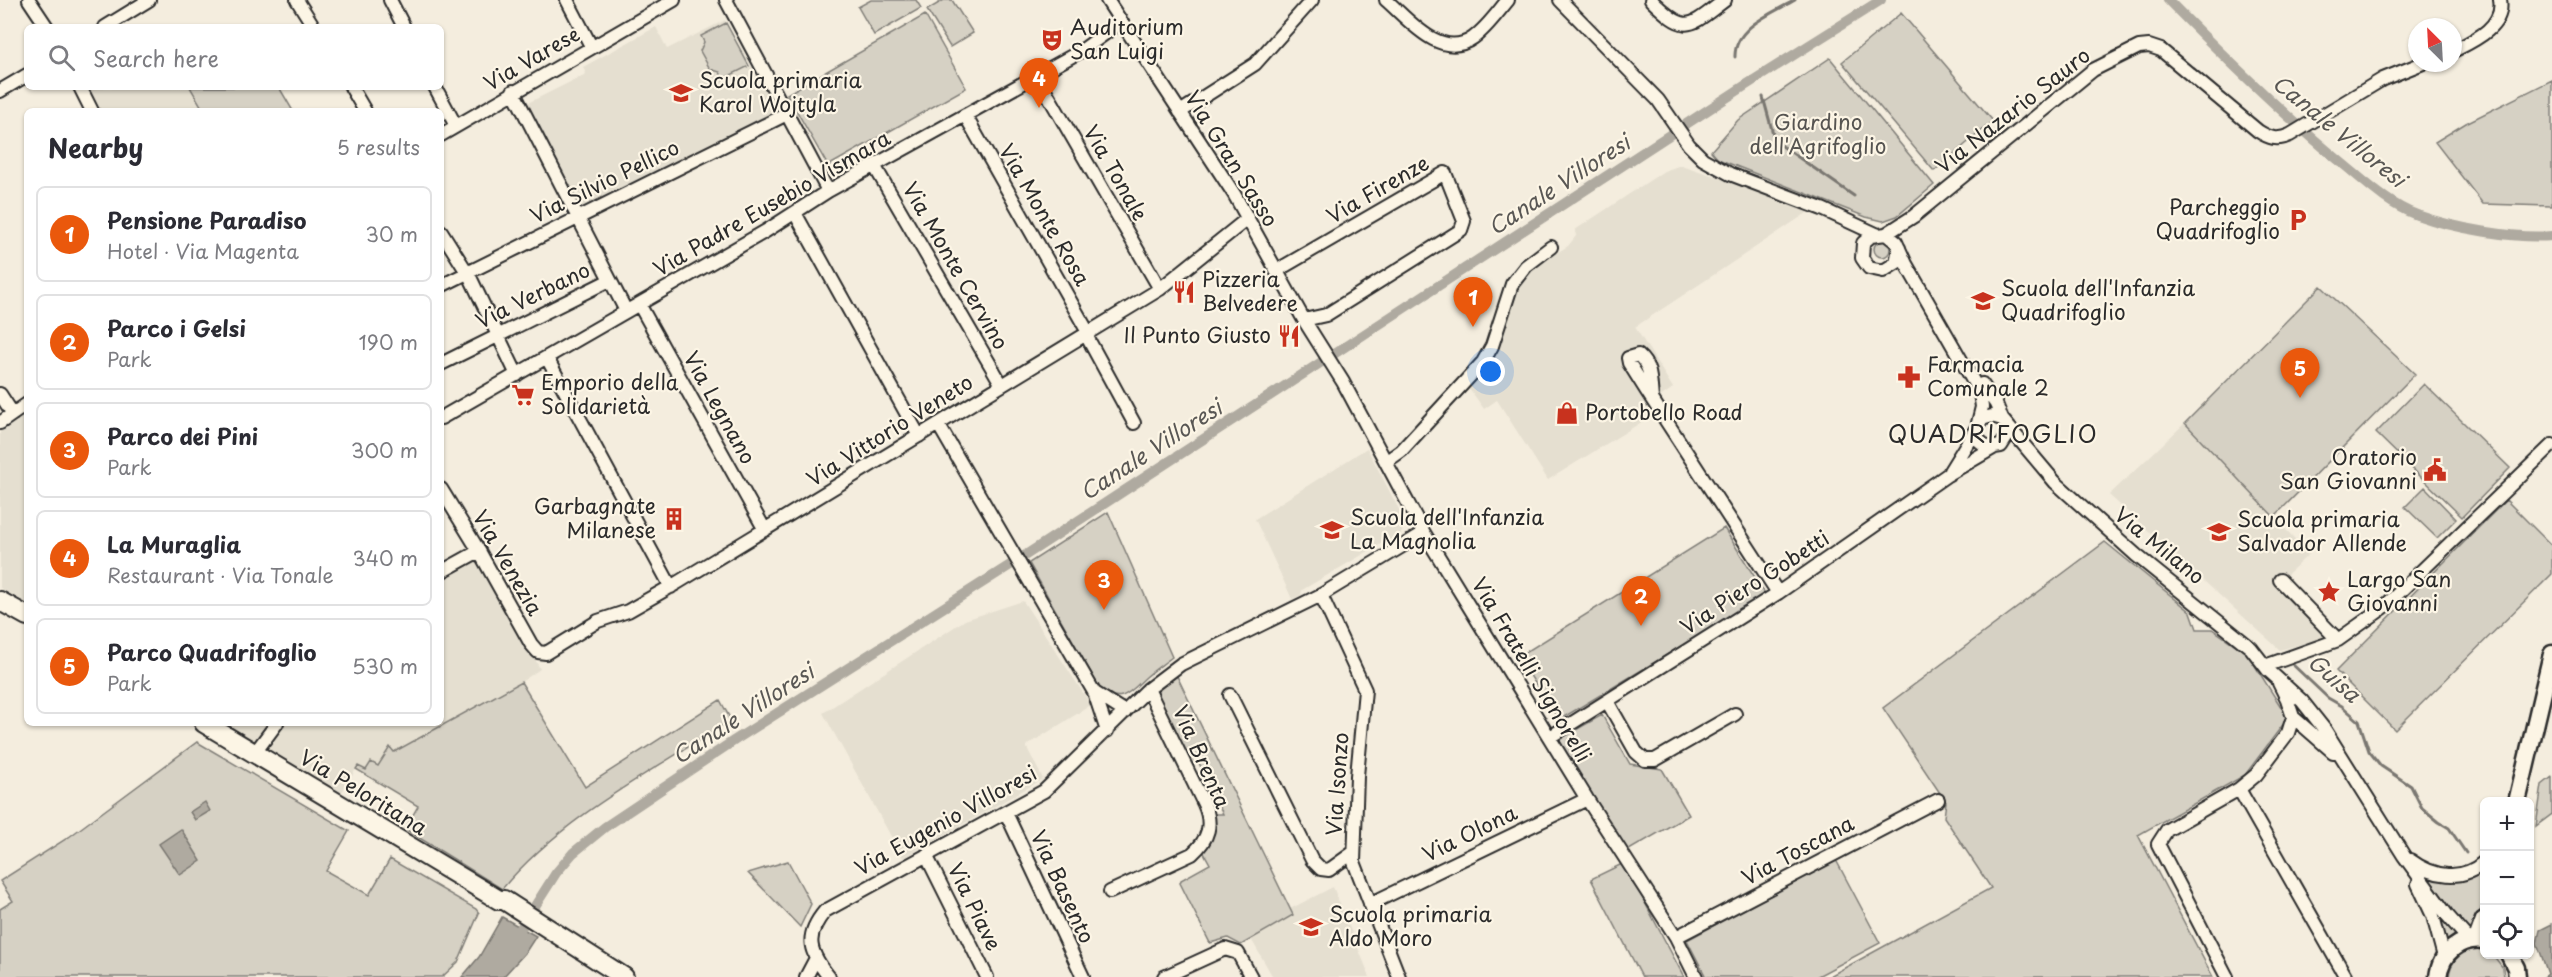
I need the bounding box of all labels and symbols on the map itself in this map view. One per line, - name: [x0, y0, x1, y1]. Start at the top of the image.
- place label: Auditorium San Luigi: [1070, 10, 1184, 66]
- street label: Via Varese: [477, 17, 585, 98]
- north arrow: [2408, 18, 2462, 72]
- theatre icon: Auditorium San Luigi: [1039, 27, 1065, 53]
- street label: Via Nazario Sauro: [1927, 39, 2096, 180]
- pin: 4: [1020, 58, 1058, 108]
- place label: Scuola primaria Karol Wojtyla: [699, 63, 862, 119]
- water label: Canale Villoresi: [2266, 66, 2416, 196]
- school or university icon: Scuola primaria Karol Wojtyla: [668, 80, 694, 106]
- street label: Via Gran Sasso: [1178, 84, 1287, 232]
- park label: Giardino dell'Agrifoglio: [1750, 105, 1886, 161]
- street label: Via Tonale: [1076, 118, 1157, 226]
- street label: Via Padre Eusebio Vismara: [646, 121, 896, 283]
- water label: Canale Villoresi: [1481, 124, 1638, 242]
- street label: Via Silvio Pellico: [524, 130, 684, 230]
- street label: Via Monte Rosa: [992, 137, 1099, 291]
- street label: Via Firenze: [1320, 146, 1434, 231]
- street label: Via Monte Cervino: [896, 175, 1018, 355]
- place label: Parcheggio Quadrifoglio: [2155, 190, 2280, 246]
- parking icon: Parcheggio Quadrifoglio: [2285, 207, 2311, 233]
- street label: Via Verbano: [469, 253, 595, 336]
- place label: Pizzeria Belvedere: [1202, 262, 1298, 318]
- place label: Scuola dell'Infanzia Quadrifoglio: [2001, 271, 2195, 327]
- pin: 1: [1454, 278, 1492, 327]
- restaurant icon: Pizzeria Belvedere: [1171, 279, 1197, 305]
- school or university icon: Scuola dell'Infanzia Quadrifoglio: [1970, 288, 1996, 314]
- place label: Il Punto Giusto: [1124, 318, 1271, 350]
- restaurant icon: Il Punto Giusto: [1276, 323, 1302, 349]
- street label: Via Legnano: [677, 345, 765, 469]
- place label: Farmacia Comunale 2: [1927, 347, 2049, 403]
- pin: 5: [2280, 348, 2320, 398]
- your location: [1476, 357, 1505, 386]
- pharmacy icon: Farmacia Comunale 2: [1896, 364, 1922, 390]
- place label: Emporio della Solidarietà: [541, 365, 679, 421]
- street label: Via Vittorio Veneto: [799, 365, 978, 493]
- supermarket icon: Emporio della Solidarietà: [510, 382, 536, 408]
- water label: Canale Villoresi: [1073, 389, 1230, 507]
- place label: Portobello Road: [1585, 395, 1743, 427]
- shop icon: Portobello Road: [1554, 400, 1580, 426]
- district label: QUADRIFOGLIO: [1888, 415, 2098, 451]
- place label: Oratorio San Giovanni: [2280, 440, 2417, 496]
- public building icon: Oratorio San Giovanni: [2422, 457, 2448, 483]
- place label: Garbagnate Milanese: [534, 489, 656, 545]
- street label: Via Milano: [2108, 498, 2212, 591]
- place label: Scuola dell'Infanzia La Magnolia: [1350, 500, 1544, 556]
- place label: Scuola primaria Salvador Allende: [2237, 502, 2407, 558]
- street label: Via Venezia: [466, 503, 552, 621]
- building icon: Garbagnate Milanese: [661, 506, 687, 532]
- school or university icon: Scuola dell'Infanzia La Magnolia: [1319, 517, 1345, 543]
- school or university icon: Scuola primaria Salvador Allende: [2206, 519, 2232, 545]
- street label: Via Piero Gobetti: [1673, 521, 1835, 641]
- pin: 3: [1084, 560, 1124, 610]
- place label: Largo San Giovanni: [2347, 562, 2451, 618]
- street label: Via Fratelli Signorelli: [1465, 570, 1601, 768]
- pin: 2: [1622, 576, 1660, 626]
- place icon: Largo San Giovanni: [2316, 579, 2342, 605]
- water label: Guisa: [2301, 645, 2369, 710]
- water label: Canale Villoresi: [665, 653, 822, 771]
- street label: Via Brenta: [1166, 699, 1240, 813]
- street label: Via Isonzo: [1316, 731, 1356, 837]
- street label: Via Peloritana: [294, 740, 435, 843]
- street label: Via Eugenio Villoresi: [848, 756, 1042, 883]
- street label: Via Olona: [1416, 795, 1523, 869]
- street label: Via Toscana: [1735, 806, 1860, 892]
- street label: Via Basento: [1024, 824, 1104, 948]
- street label: Via Piave: [941, 857, 1011, 956]
- place label: Scuola primaria Aldo Moro: [1329, 897, 1492, 953]
- school or university icon: Scuola primaria Aldo Moro: [1298, 914, 1324, 940]

